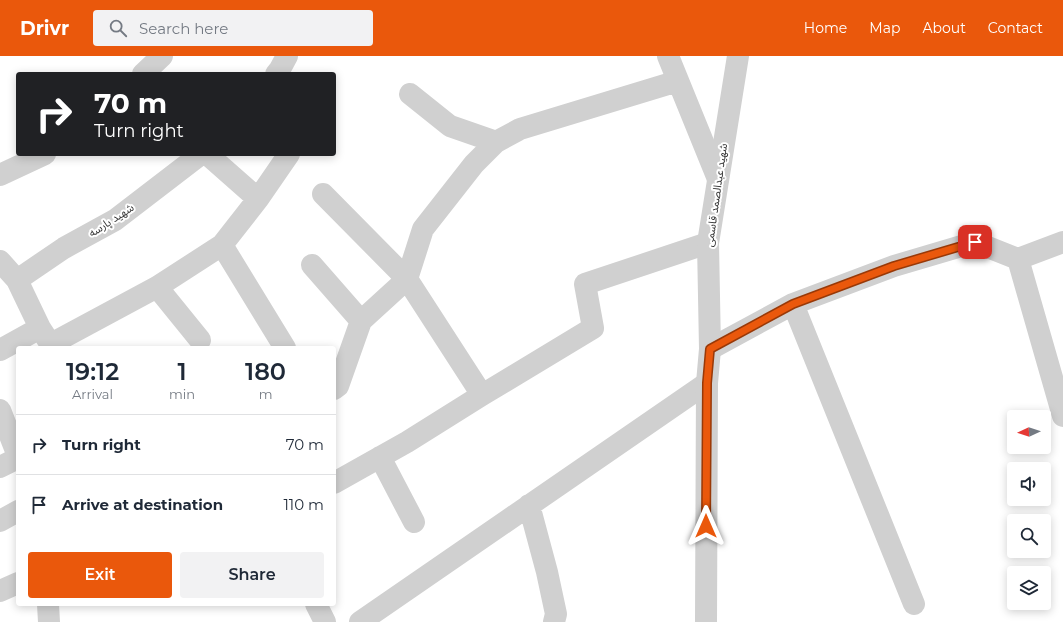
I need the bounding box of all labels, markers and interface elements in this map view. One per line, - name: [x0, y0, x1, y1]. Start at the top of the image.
- search box: [93, 10, 373, 46]
- text: Drivr: [20, 17, 69, 40]
- icon: search: [107, 17, 129, 39]
- text: Search here: [139, 19, 228, 38]
- text: Home: [804, 19, 847, 37]
- text: Map: [869, 19, 900, 37]
- text: About: [922, 19, 966, 37]
- text: Contact: [988, 19, 1043, 37]
- text: 70 m: [94, 86, 167, 120]
- icon: right: [28, 88, 80, 140]
- text: Turn right: [94, 120, 184, 142]
- street label: شهید عبدالصمد قاسمی: [702, 142, 730, 248]
- street label: شهید پارسه: [86, 200, 137, 241]
- pin: [958, 225, 992, 259]
- icon: arrive: [964, 231, 986, 253]
- text: 19:12: [66, 357, 119, 386]
- text: 1: [178, 357, 187, 386]
- text: 180: [245, 357, 286, 386]
- text: Arrival: [72, 386, 113, 402]
- text: min: [169, 386, 195, 402]
- text: m: [259, 386, 272, 402]
- north arrow: [1007, 410, 1051, 454]
- map controls: [1007, 410, 1051, 610]
- icon: right: [28, 434, 50, 456]
- text: Turn right: [62, 435, 141, 454]
- text: 70 m: [286, 435, 324, 454]
- button: sound: [1007, 462, 1051, 506]
- icon: arrive: [28, 494, 50, 516]
- text: Arrive at destination: [62, 495, 223, 514]
- text: 110 m: [283, 495, 324, 514]
- position arrow: [685, 505, 727, 547]
- button: search: [1007, 514, 1051, 558]
- button: Exit: [28, 552, 172, 598]
- button: Share: [180, 552, 324, 598]
- button: layers: [1007, 566, 1051, 610]

